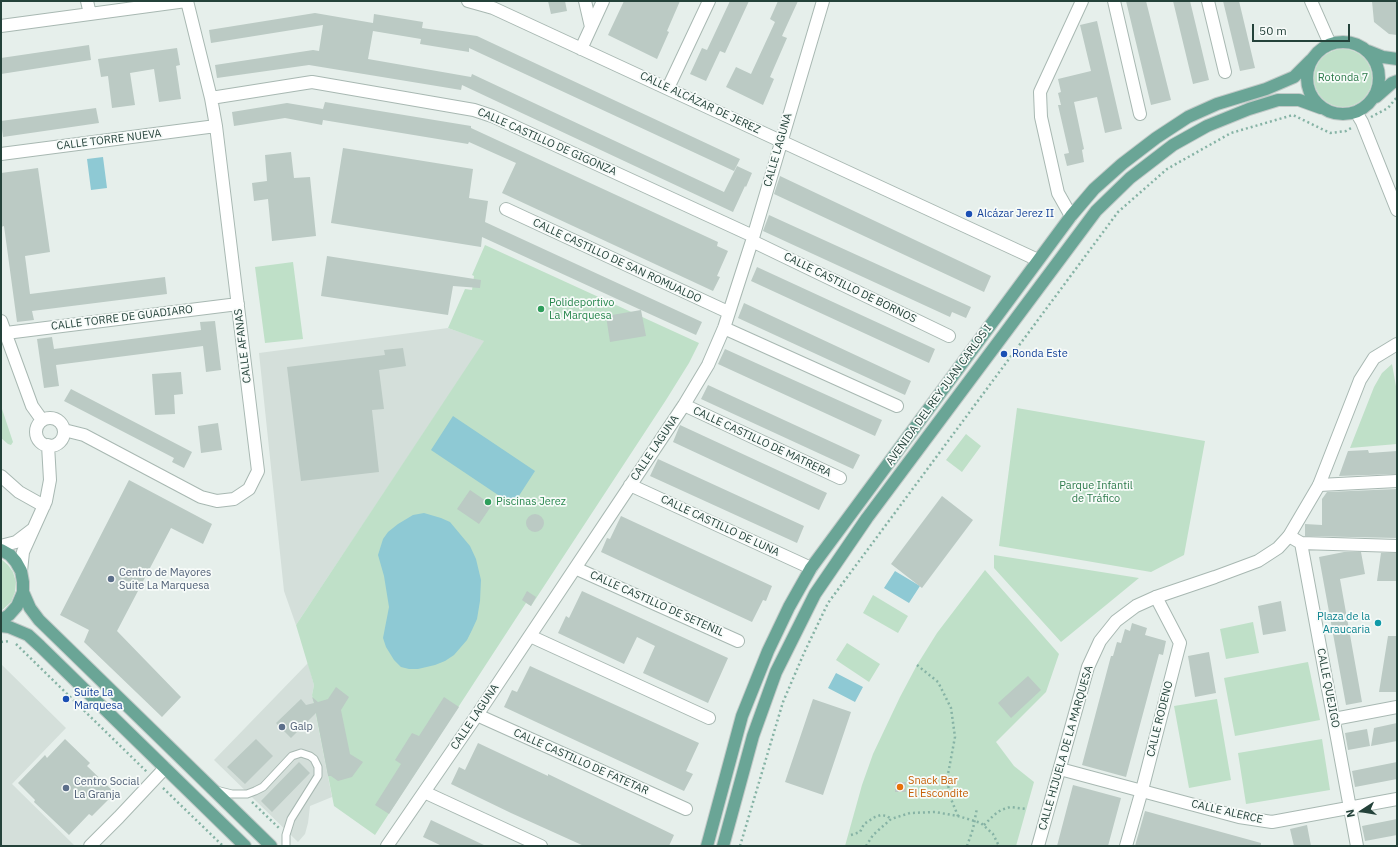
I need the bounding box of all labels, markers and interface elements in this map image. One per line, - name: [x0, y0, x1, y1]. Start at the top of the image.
- scale bar: [1254, 16, 1352, 42]
- text: 50 m: [1259, 23, 1287, 38]
- street label: CALLE ALCÁZAR DE JEREZ: [638, 69, 762, 137]
- park label: Rotonda 7: [1318, 71, 1368, 85]
- street label: CALLE CASTILLO DE GIGONZA: [475, 105, 619, 179]
- street label: CALLE LAGUNA: [761, 111, 795, 189]
- street label: CALLE TORRE NUEVA: [56, 127, 162, 153]
- place label: Alcázar Jerez II: [977, 207, 1054, 221]
- marker: Alcázar Jerez II: [964, 209, 974, 219]
- street label: CALLE CASTILLO DE SAN ROMUALDO: [531, 216, 703, 306]
- street label: CALLE CASTILLO DE BORNOS: [781, 250, 919, 326]
- place label: Polideportivo La Marquesa: [549, 296, 614, 322]
- street label: CALLE TORRE DE GUADIARO: [50, 303, 194, 333]
- marker: Polideportivo La Marquesa: [536, 304, 546, 314]
- street label: CALLE AFANAS: [232, 308, 254, 384]
- street label: AVENIDA DEL REY JUAN CARLOS I: [884, 322, 994, 468]
- place label: Ronda Este: [1012, 347, 1068, 361]
- marker: Ronda Este: [999, 349, 1009, 359]
- street label: CALLE CASTILLO DE MATRERA: [691, 404, 833, 480]
- street label: CALLE LAGUNA: [628, 413, 682, 483]
- park label: Parque Infantil de Tráfico: [1059, 479, 1133, 505]
- street label: CALLE CASTILLO DE LUNA: [658, 493, 782, 559]
- place label: Piscinas Jerez: [496, 495, 566, 509]
- marker: Piscinas Jerez: [483, 497, 493, 507]
- place label: Centro de Mayores Suite La Marquesa: [119, 566, 211, 592]
- street label: CALLE CASTILLO DE SETENIL: [588, 568, 726, 640]
- marker: Centro de Mayores Suite La Marquesa: [106, 574, 116, 584]
- place label: Plaza de la Araucaria: [1317, 610, 1370, 636]
- marker: Plaza de la Araucaria: [1373, 618, 1383, 628]
- street label: CALLE QUEJIGO: [1314, 647, 1342, 729]
- street label: CALLE HIJUELA DE LA MARQUESA: [1036, 664, 1096, 832]
- street label: CALLE RODENO: [1144, 680, 1176, 758]
- street label: CALLE LAGUNA: [448, 682, 502, 752]
- place label: Suite La Marquesa: [74, 686, 123, 712]
- marker: Suite La Marquesa: [61, 694, 71, 704]
- place label: Galp: [290, 720, 313, 734]
- marker: Galp: [277, 722, 287, 732]
- street label: CALLE CASTILLO DE FATETAR: [511, 726, 651, 798]
- place label: Snack Bar El Escondite: [908, 774, 969, 800]
- place label: Centro Social La Granja: [74, 775, 139, 801]
- marker: Snack Bar El Escondite: [895, 782, 905, 792]
- marker: Centro Social La Granja: [61, 783, 71, 793]
- north arrow: [1342, 791, 1382, 831]
- street label: CALLE ALERCE: [1190, 797, 1264, 827]
- text: N: [1343, 808, 1358, 819]

